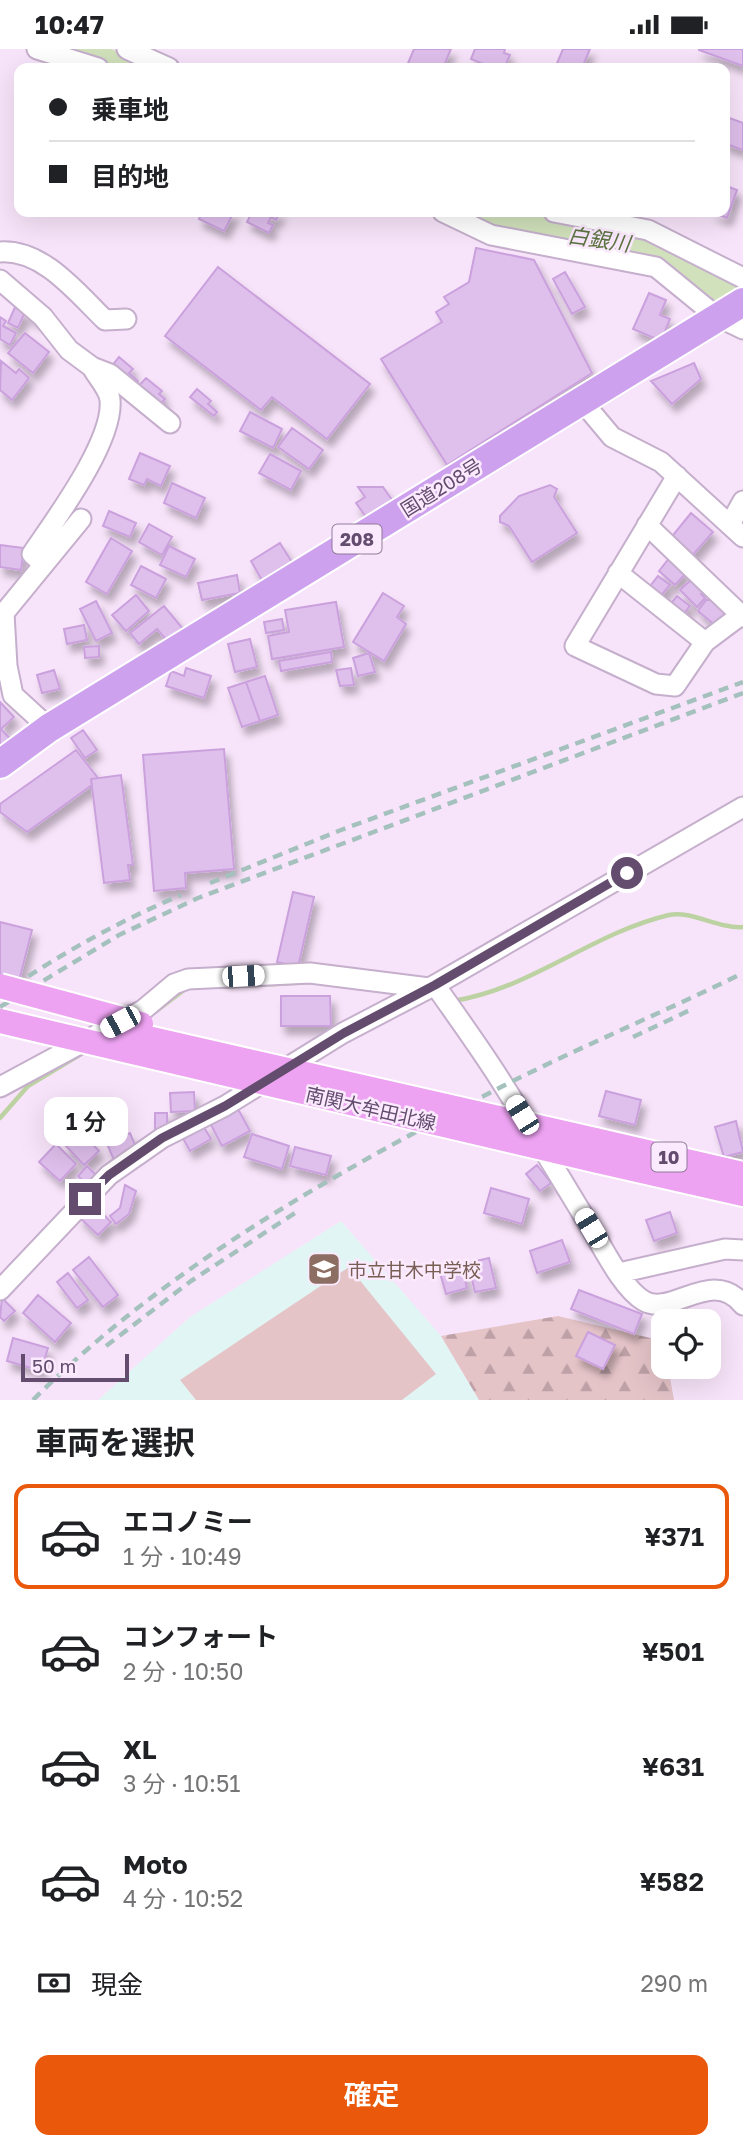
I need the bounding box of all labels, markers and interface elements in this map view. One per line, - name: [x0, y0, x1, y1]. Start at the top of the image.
- text: 10:47: [35, 9, 104, 40]
- text: 乗車地: [91, 94, 169, 125]
- text: 目的地: [91, 161, 169, 192]
- water label: 白銀川: [566, 222, 634, 257]
- street label: 国道208号: [396, 453, 486, 521]
- road number: 208: [332, 525, 382, 553]
- route start: [611, 857, 643, 889]
- car: [222, 964, 265, 988]
- car: [97, 1003, 144, 1041]
- street label: 南関大牟田北線: [304, 1082, 438, 1134]
- car: [502, 1092, 543, 1138]
- callout: 1 分: [43, 1097, 127, 1147]
- text: 1 分: [66, 1107, 106, 1135]
- road number: 10: [652, 1142, 686, 1171]
- route end: [69, 1183, 101, 1215]
- car: [572, 1205, 611, 1251]
- school or university icon: 市立甘木中学校: [305, 1250, 343, 1288]
- place label: 市立甘木中学校: [348, 1258, 481, 1281]
- map controls: [651, 1309, 721, 1379]
- button: locate: [651, 1309, 721, 1379]
- scale bar: [21, 1351, 130, 1383]
- text: 50 m: [32, 1354, 76, 1377]
- text: 車両を選択: [35, 1423, 195, 1461]
- icon: car: [39, 1505, 102, 1568]
- text: エコノミー: [123, 1506, 253, 1537]
- text: ¥371: [644, 1521, 704, 1552]
- text: 1 分 · 10:49: [123, 1542, 242, 1570]
- icon: car: [39, 1620, 102, 1683]
- text: コンフォート: [123, 1621, 278, 1652]
- text: ¥501: [642, 1636, 704, 1667]
- text: 2 分 · 10:50: [123, 1657, 243, 1685]
- text: XL: [123, 1734, 157, 1765]
- icon: car: [39, 1735, 102, 1798]
- text: ¥631: [642, 1751, 704, 1782]
- text: 3 分 · 10:51: [123, 1769, 240, 1797]
- text: Moto: [123, 1849, 188, 1880]
- icon: car: [39, 1850, 102, 1913]
- text: ¥582: [640, 1866, 704, 1897]
- text: 4 分 · 10:52: [123, 1884, 243, 1912]
- icon: cash: [35, 1964, 73, 2002]
- text: 現金: [91, 1969, 143, 2000]
- text: 290 m: [640, 1969, 708, 1997]
- button: 確定: [35, 2055, 708, 2135]

